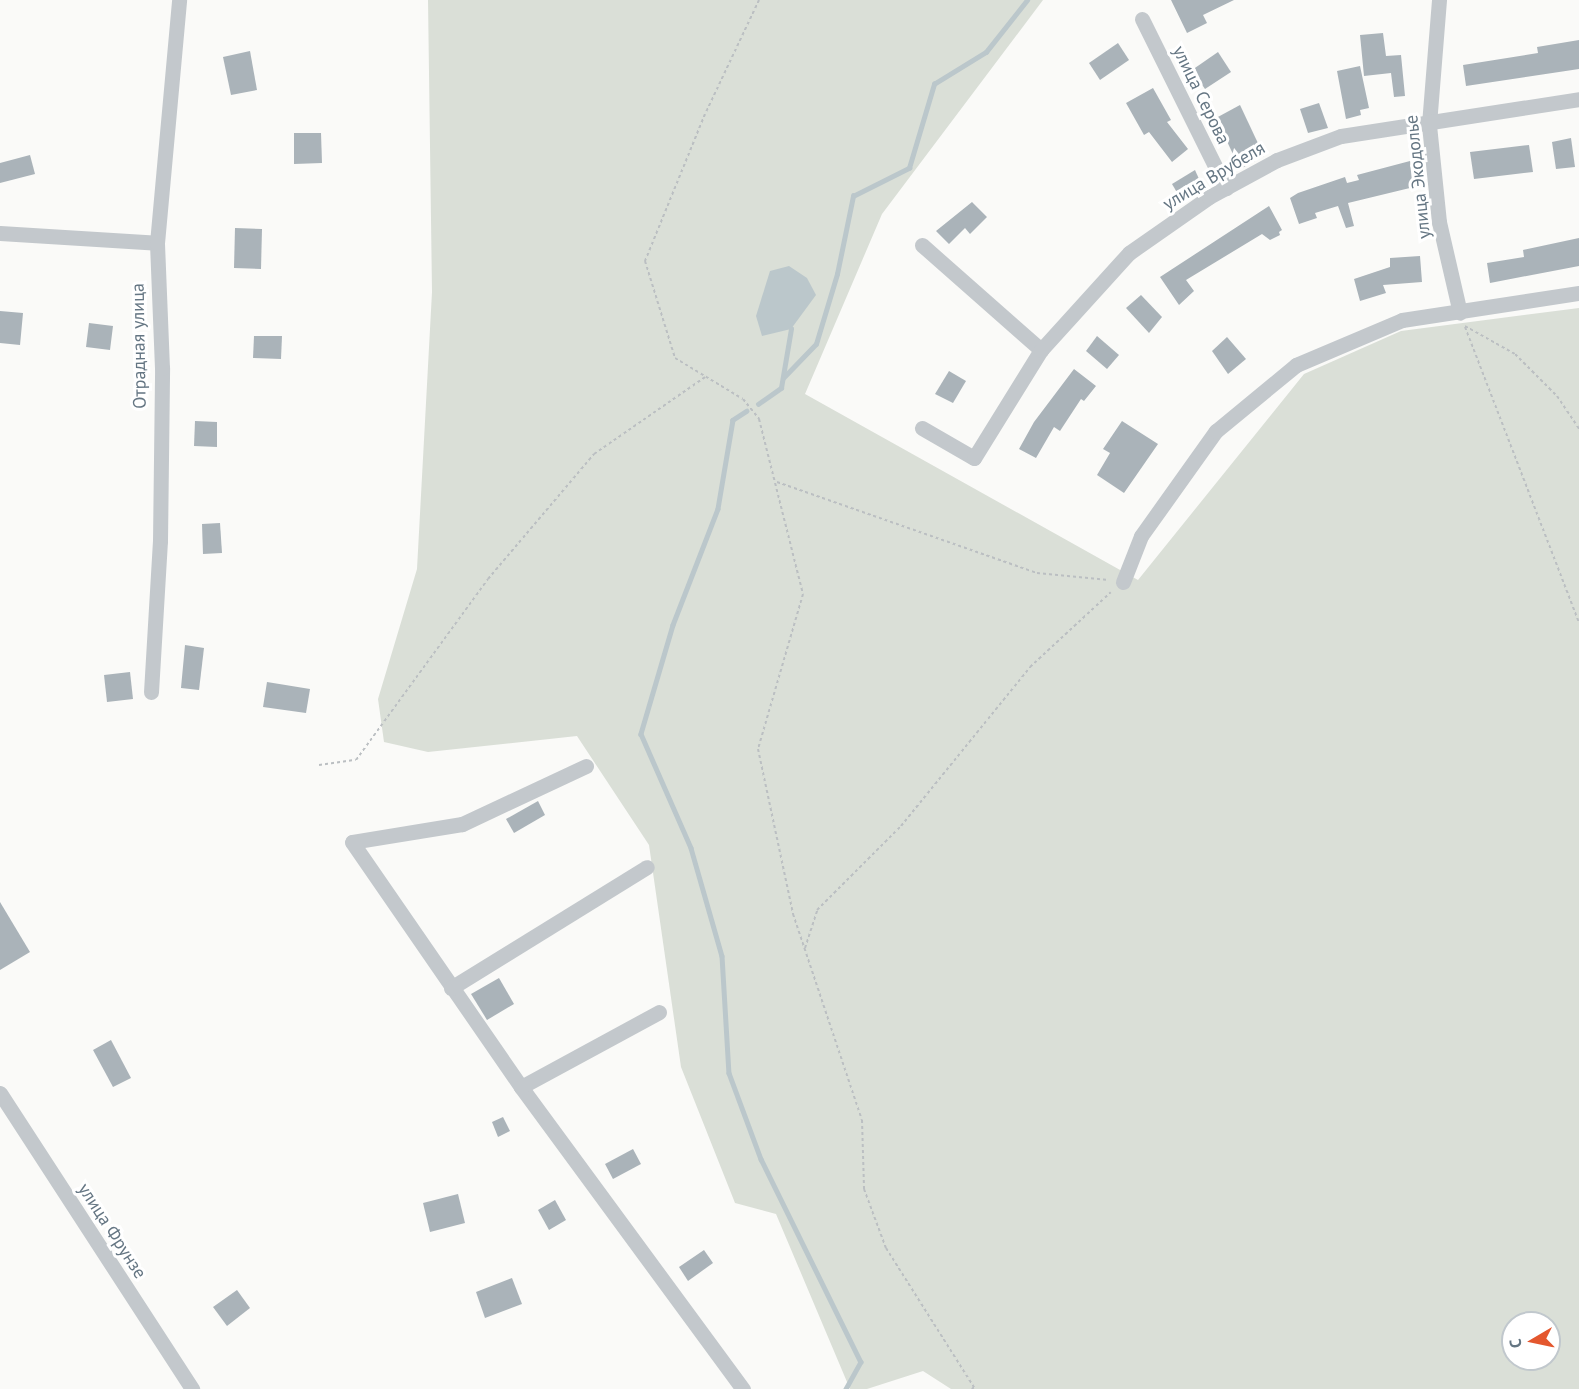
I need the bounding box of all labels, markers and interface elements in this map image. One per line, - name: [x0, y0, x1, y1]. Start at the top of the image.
- street label: улица Серова: [1168, 42, 1234, 148]
- street label: улица Экодолье: [1401, 114, 1435, 240]
- street label: улица Врубеля: [1159, 137, 1269, 215]
- street label: Отрадная улица: [127, 283, 151, 409]
- street label: улица Фрунзе: [73, 1179, 151, 1283]
- north arrow: [1501, 1311, 1561, 1371]
- text: С: [1505, 1338, 1526, 1349]

